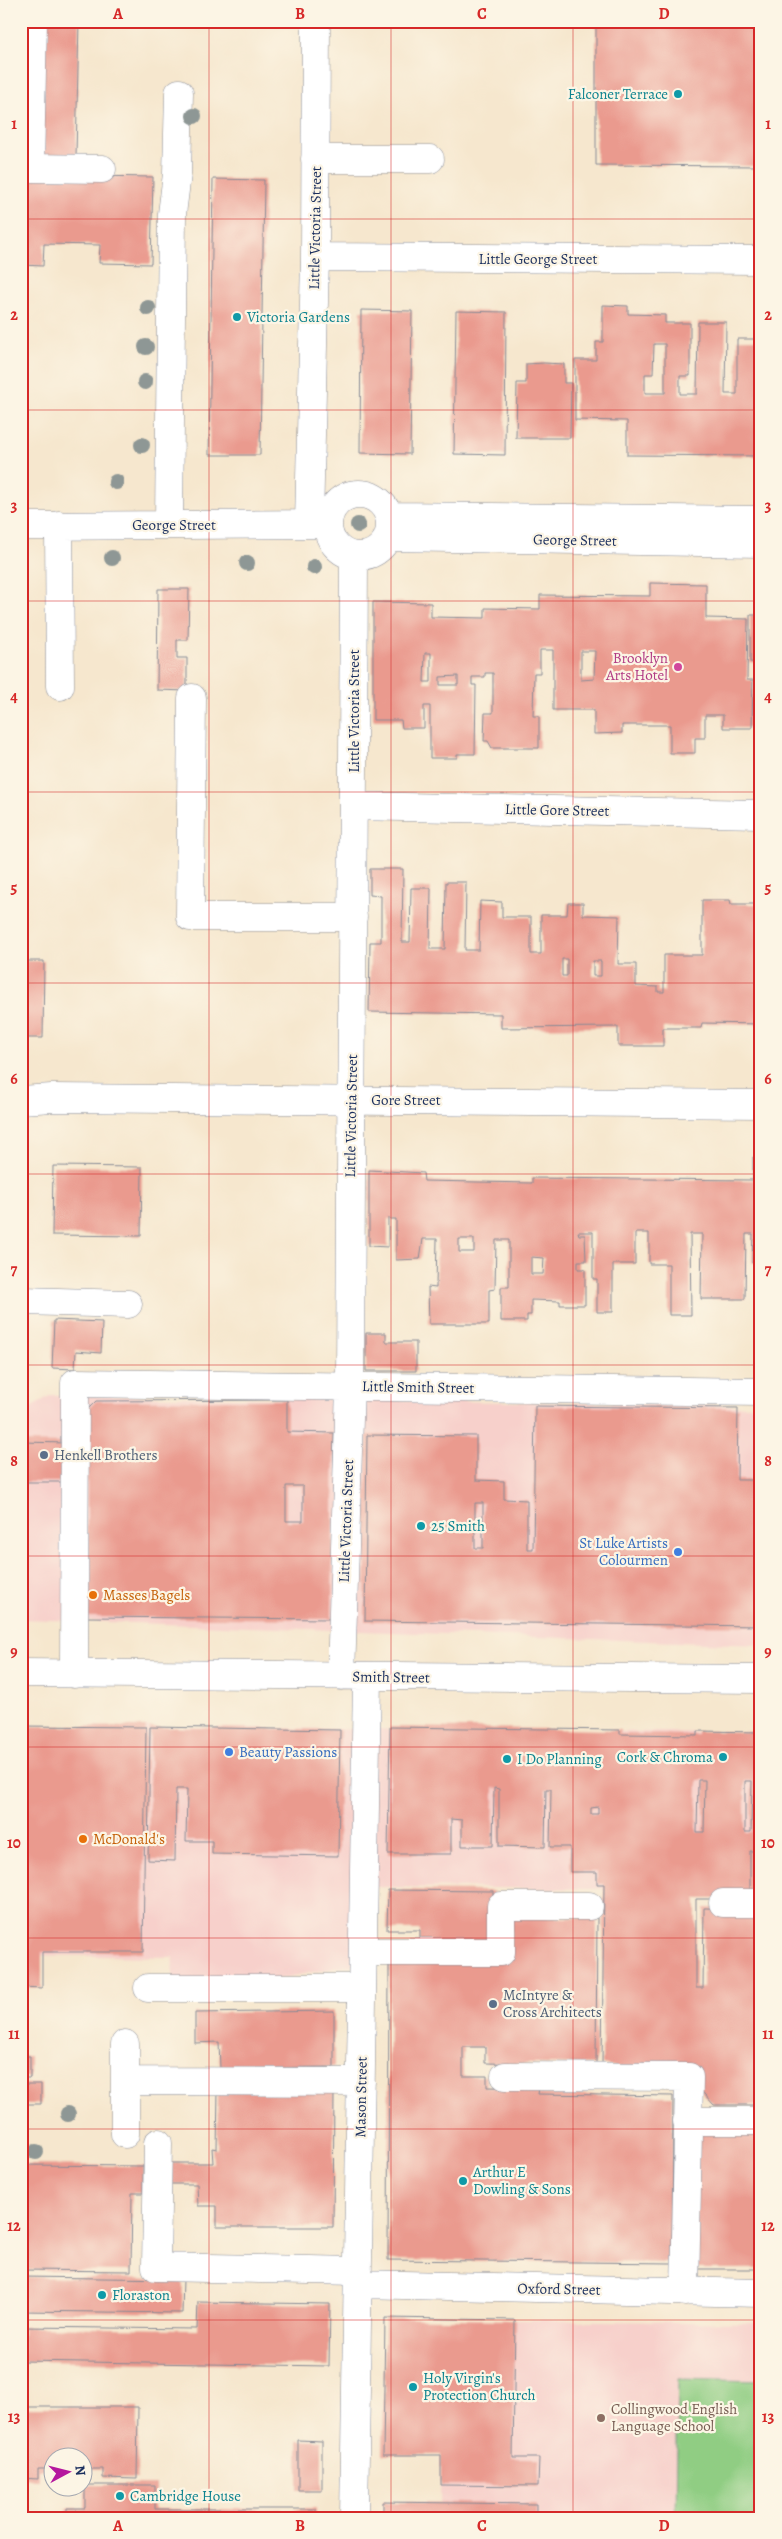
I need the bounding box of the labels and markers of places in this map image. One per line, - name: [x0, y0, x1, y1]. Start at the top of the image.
- place label: Falconer Terrace: [568, 84, 668, 104]
- marker: Falconer Terrace: [672, 88, 684, 100]
- place label: Victoria Gardens: [246, 307, 350, 327]
- marker: Victoria Gardens: [231, 311, 243, 323]
- place label: Brooklyn Arts Hotel: [605, 648, 668, 685]
- marker: Brooklyn Arts Hotel: [672, 661, 684, 673]
- place label: Henkell Brothers: [54, 1445, 157, 1465]
- marker: Henkell Brothers: [38, 1449, 50, 1461]
- place label: 25 Smith: [431, 1516, 485, 1536]
- marker: 25 Smith: [415, 1520, 427, 1532]
- place label: St Luke Artists Colourmen: [579, 1533, 668, 1570]
- marker: St Luke Artists Colourmen: [672, 1546, 684, 1558]
- place label: Masses Bagels: [103, 1585, 190, 1605]
- marker: Masses Bagels: [87, 1589, 99, 1601]
- place label: Beauty Passions: [239, 1742, 337, 1762]
- marker: Beauty Passions: [223, 1746, 235, 1758]
- place label: Cork & Chroma: [617, 1747, 713, 1767]
- place label: I Do Planning: [517, 1749, 602, 1769]
- marker: Cork & Chroma: [717, 1751, 729, 1763]
- marker: I Do Planning: [501, 1753, 513, 1765]
- place label: McDonald's: [93, 1829, 165, 1849]
- marker: McDonald's: [77, 1833, 89, 1845]
- place label: McIntyre & Cross Architects: [503, 1985, 602, 2022]
- marker: McIntyre & Cross Architects: [487, 1998, 499, 2010]
- place label: Arthur E Dowling & Sons: [472, 2162, 571, 2199]
- marker: Arthur E Dowling & Sons: [457, 2175, 469, 2187]
- place label: Floraston: [112, 2285, 170, 2305]
- marker: Floraston: [96, 2289, 108, 2301]
- place label: Holy Virgin's Protection Church: [423, 2368, 536, 2405]
- marker: Holy Virgin's Protection Church: [407, 2381, 419, 2393]
- place label: Collingwood English Language School: [611, 2399, 737, 2436]
- marker: Collingwood English Language School: [595, 2412, 607, 2424]
- place label: Cambridge House: [130, 2486, 241, 2506]
- marker: Cambridge House: [114, 2490, 126, 2502]

